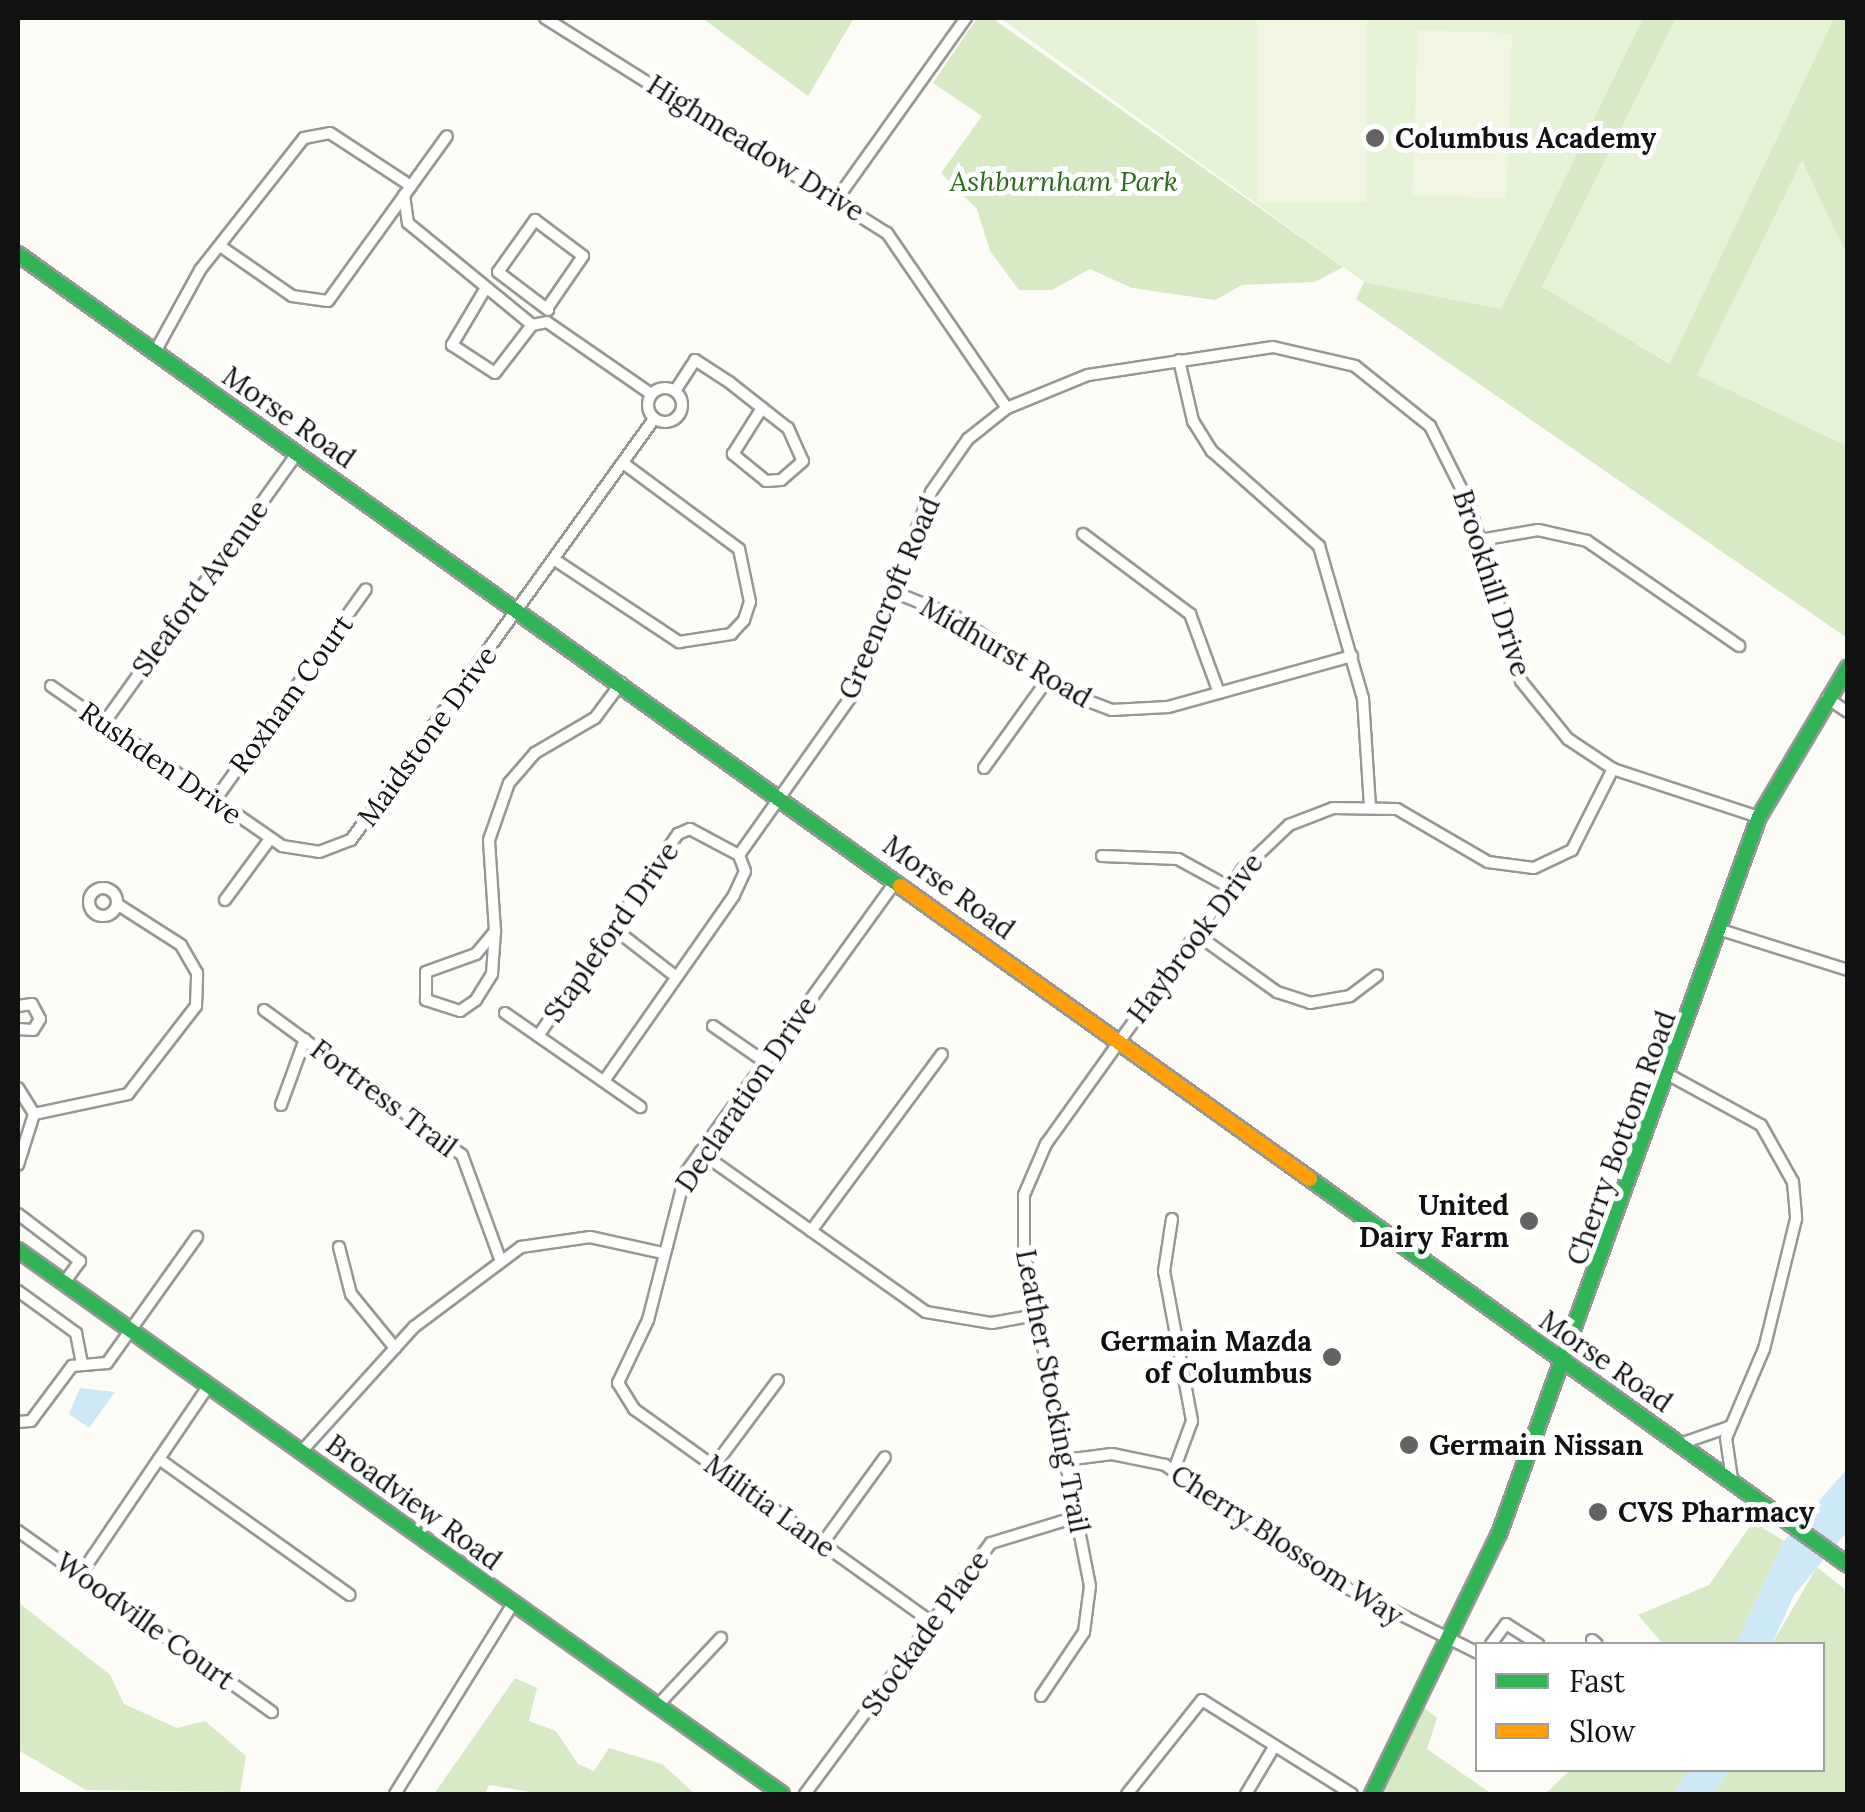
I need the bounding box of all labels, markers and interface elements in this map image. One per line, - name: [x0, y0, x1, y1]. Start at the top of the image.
- street label: Highmeadow Drive: [641, 68, 871, 228]
- place label: Columbus Academy: [1395, 121, 1656, 155]
- marker: Columbus Academy: [1364, 127, 1386, 149]
- park label: Ashburnham Park: [950, 164, 1178, 198]
- street label: Morse Road: [216, 359, 362, 475]
- street label: Brookhill Drive: [1446, 485, 1538, 681]
- street label: Greencroft Road: [831, 492, 947, 704]
- street label: Sleaford Avenue: [125, 493, 275, 683]
- street label: Midhurst Road: [914, 589, 1098, 715]
- street label: Roxham Court: [222, 608, 360, 780]
- street label: Maidstone Drive: [350, 639, 504, 833]
- street label: Rushden Drive: [73, 695, 249, 831]
- street label: Morse Road: [877, 828, 1021, 946]
- street label: Stapleford Drive: [536, 835, 686, 1029]
- street label: Haybrook Drive: [1120, 846, 1270, 1030]
- street label: Declaration Drive: [668, 990, 824, 1198]
- street label: Cherry Bottom Road: [1559, 1006, 1683, 1270]
- street label: Fortress Trail: [304, 1032, 464, 1164]
- place label: United Dairy Farm: [1359, 1188, 1509, 1254]
- marker: United Dairy Farm: [1518, 1210, 1540, 1232]
- street label: Leather Stocking Trail: [1009, 1247, 1097, 1535]
- street label: Morse Road: [1533, 1303, 1679, 1419]
- place label: Germain Mazda of Columbus: [1100, 1324, 1312, 1390]
- marker: Germain Mazda of Columbus: [1321, 1346, 1343, 1368]
- street label: Broadview Road: [320, 1427, 508, 1577]
- place label: Germain Nissan: [1429, 1428, 1643, 1462]
- marker: Germain Nissan: [1398, 1434, 1420, 1456]
- street label: Militia Lane: [698, 1447, 842, 1565]
- street label: Cherry Blossom Way: [1165, 1457, 1409, 1633]
- place label: CVS Pharmacy: [1618, 1495, 1815, 1529]
- marker: CVS Pharmacy: [1587, 1501, 1609, 1523]
- street label: Stockade Place: [854, 1544, 996, 1722]
- street label: Woodville Court: [49, 1545, 241, 1697]
- legend: [1475, 1642, 1825, 1772]
- text: Fast: [1569, 1662, 1625, 1700]
- text: Slow: [1569, 1712, 1635, 1750]

